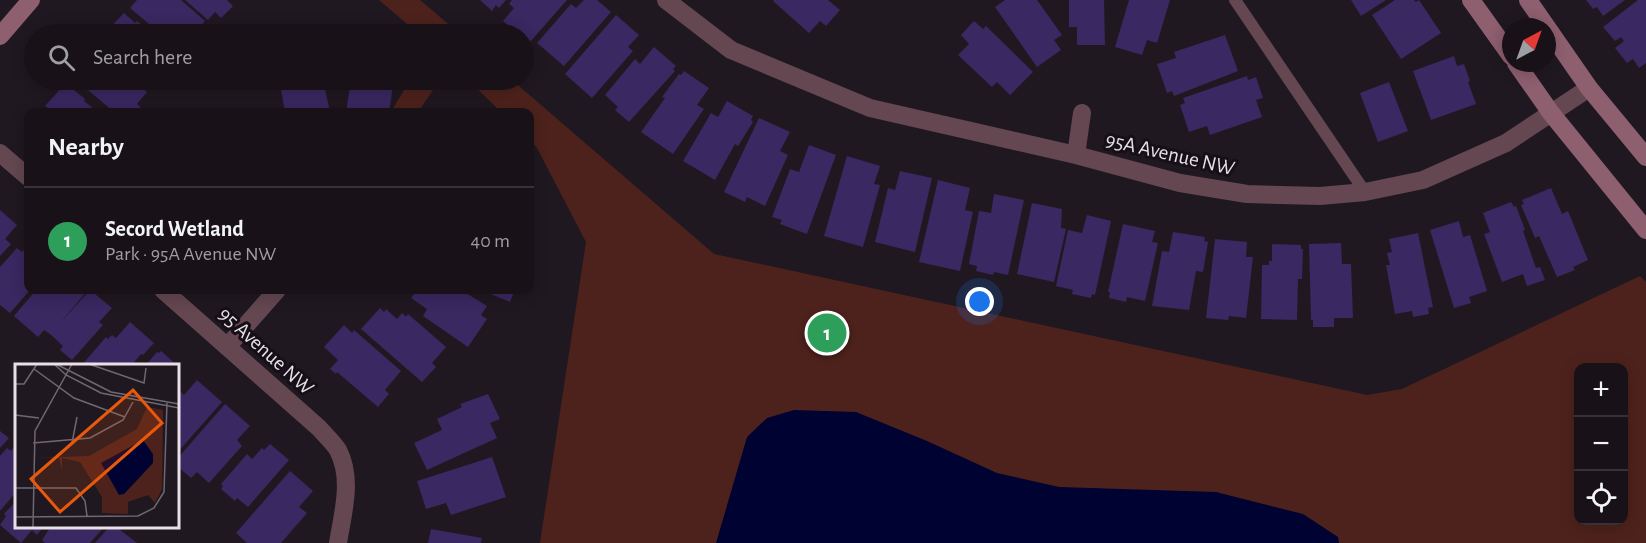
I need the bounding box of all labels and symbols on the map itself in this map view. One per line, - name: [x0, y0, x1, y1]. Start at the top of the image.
- north arrow: [1502, 18, 1556, 72]
- street label: 95A Avenue NW: [1103, 129, 1237, 179]
- your location: [965, 287, 994, 316]
- street label: 95 Avenue NW: [215, 303, 318, 399]
- pin: 1: [808, 310, 846, 356]
- inset map: [15, 364, 178, 528]

